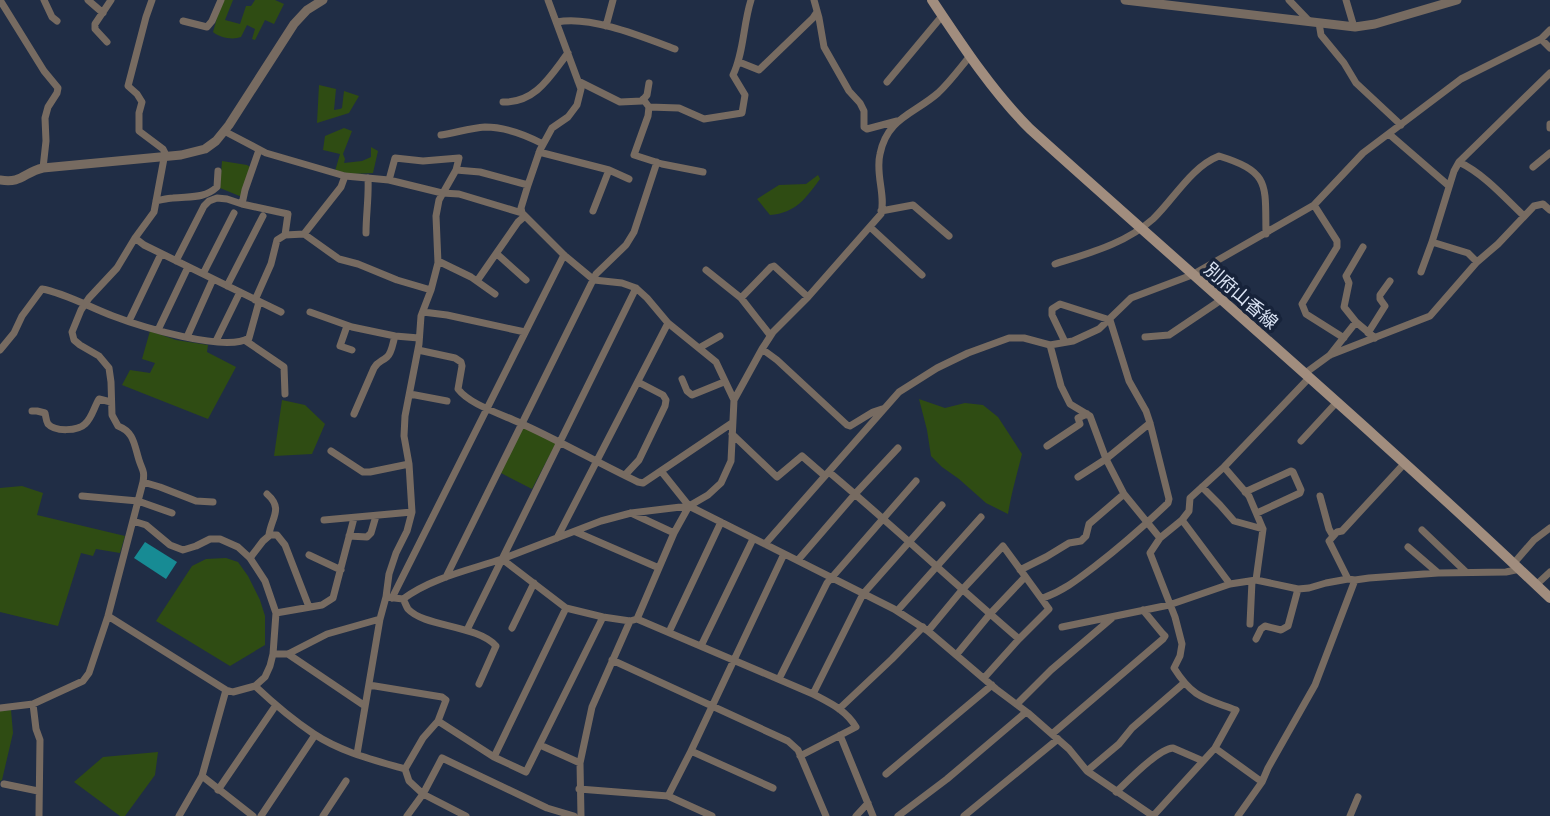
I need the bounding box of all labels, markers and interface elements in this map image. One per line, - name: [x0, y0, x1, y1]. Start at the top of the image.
- street label: 別府山香線: [1199, 257, 1283, 335]

